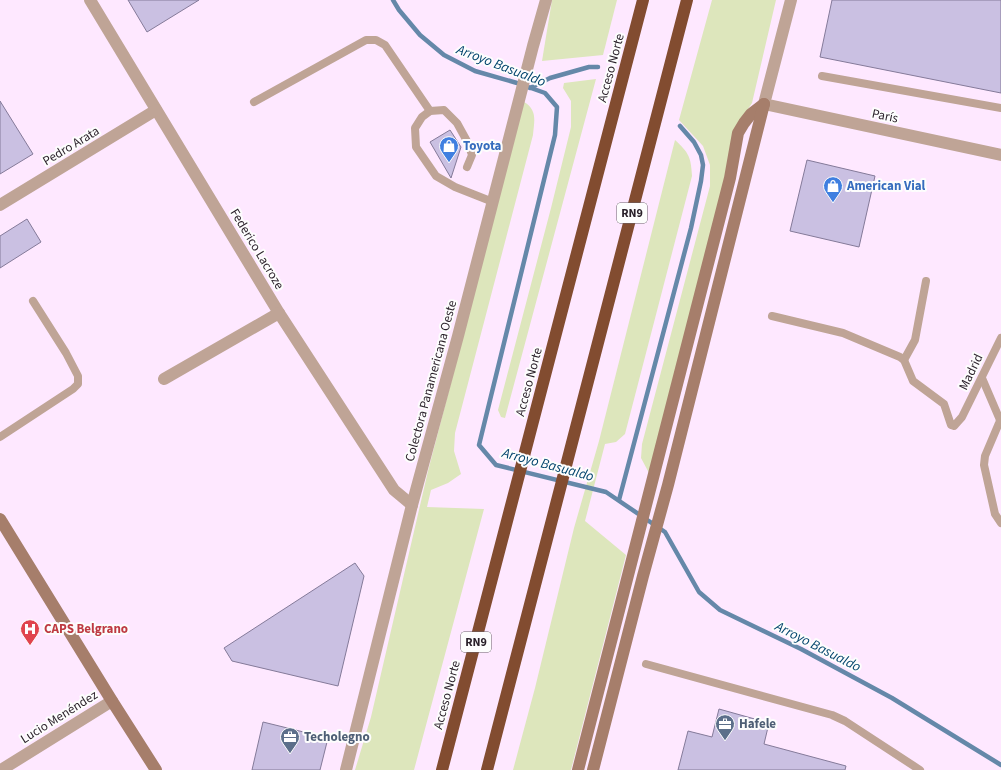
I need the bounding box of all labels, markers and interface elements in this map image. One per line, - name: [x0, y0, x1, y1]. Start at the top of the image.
- street label: Acceso Norte: [593, 32, 629, 104]
- water label: Arroyo Basualdo: [453, 39, 548, 92]
- street label: París: [870, 104, 900, 128]
- street label: Pedro Arata: [39, 122, 103, 170]
- shop icon: Toyota: [438, 135, 460, 163]
- place label: Toyota: [463, 137, 502, 155]
- shop icon: American Vial: [822, 175, 844, 203]
- place label: American Vial: [846, 177, 926, 195]
- road number: RN9: [617, 203, 647, 223]
- street label: Federico Lacroze: [226, 205, 288, 293]
- street label: Colectora Panamericana Oeste: [401, 298, 461, 464]
- street label: Acceso Norte: [511, 346, 547, 418]
- street label: Madrid: [955, 351, 987, 393]
- water label: Arroyo Basualdo: [499, 443, 596, 487]
- water label: Arroyo Basualdo: [771, 616, 864, 677]
- hospital icon: CAPS Belgrano: [19, 618, 41, 646]
- place label: CAPS Belgrano: [44, 620, 128, 638]
- road number: RN9: [461, 632, 491, 652]
- street label: Acceso Norte: [429, 659, 465, 731]
- street label: Lucio Menéndez: [17, 686, 101, 748]
- office icon: Hafele: [714, 713, 736, 741]
- place label: Hafele: [739, 715, 776, 733]
- office icon: Techolegno: [279, 726, 301, 754]
- place label: Techolegno: [304, 728, 370, 746]

